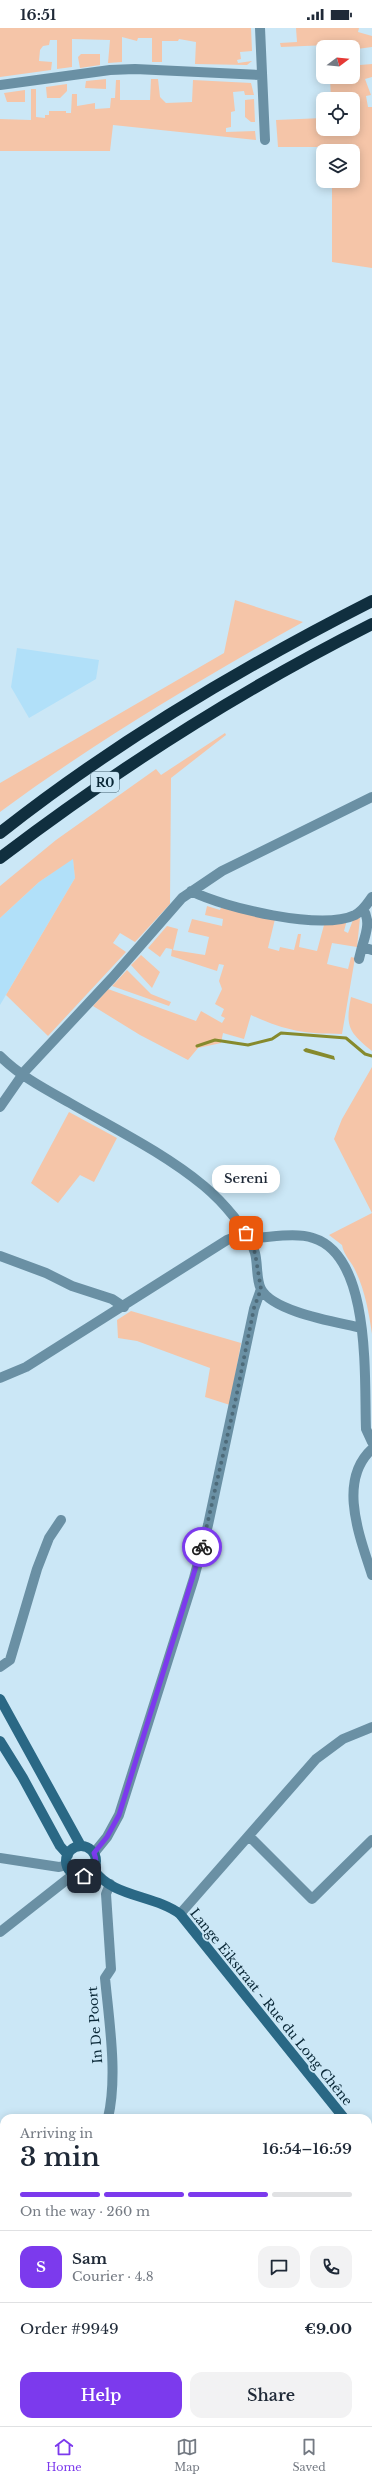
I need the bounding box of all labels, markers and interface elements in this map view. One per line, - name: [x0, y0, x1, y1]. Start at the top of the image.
- text: 16:51: [20, 5, 56, 24]
- north arrow: [316, 40, 360, 84]
- map controls: [316, 40, 360, 188]
- button: locate: [316, 92, 360, 136]
- button: layers: [316, 144, 360, 188]
- road number: R0: [91, 772, 119, 792]
- callout: Sereni: [212, 1165, 280, 1193]
- text: Sereni: [224, 1170, 268, 1187]
- pin: [229, 1216, 263, 1250]
- icon: bag: [235, 1222, 257, 1244]
- courier: [182, 1527, 222, 1567]
- icon: bike: [191, 1536, 213, 1558]
- pin: [67, 1859, 101, 1893]
- icon: home: [73, 1865, 95, 1887]
- street label: Lange Eikstraat - Rue du Long Chêne: [186, 1905, 356, 2109]
- street label: In De Poort: [84, 1986, 106, 2064]
- text: Arriving in: [20, 2125, 93, 2142]
- text: 16:54–16:59: [262, 2139, 352, 2158]
- text: 3 min: [20, 2141, 100, 2173]
- text: On the way · 260 m: [20, 2203, 150, 2220]
- button: chat: [258, 2246, 300, 2288]
- button: phone: [310, 2246, 352, 2288]
- text: Sam: [72, 2249, 107, 2268]
- text: S: [36, 2257, 46, 2276]
- text: Courier · 4.8: [72, 2268, 154, 2285]
- text: Order #9949: [20, 2319, 119, 2338]
- text: €9.00: [305, 2319, 352, 2338]
- button: Help: [20, 2372, 182, 2418]
- button: Share: [190, 2372, 352, 2418]
- tab: Home: [46, 2436, 82, 2474]
- tab: Map: [174, 2436, 200, 2474]
- tab: Saved: [292, 2436, 326, 2474]

